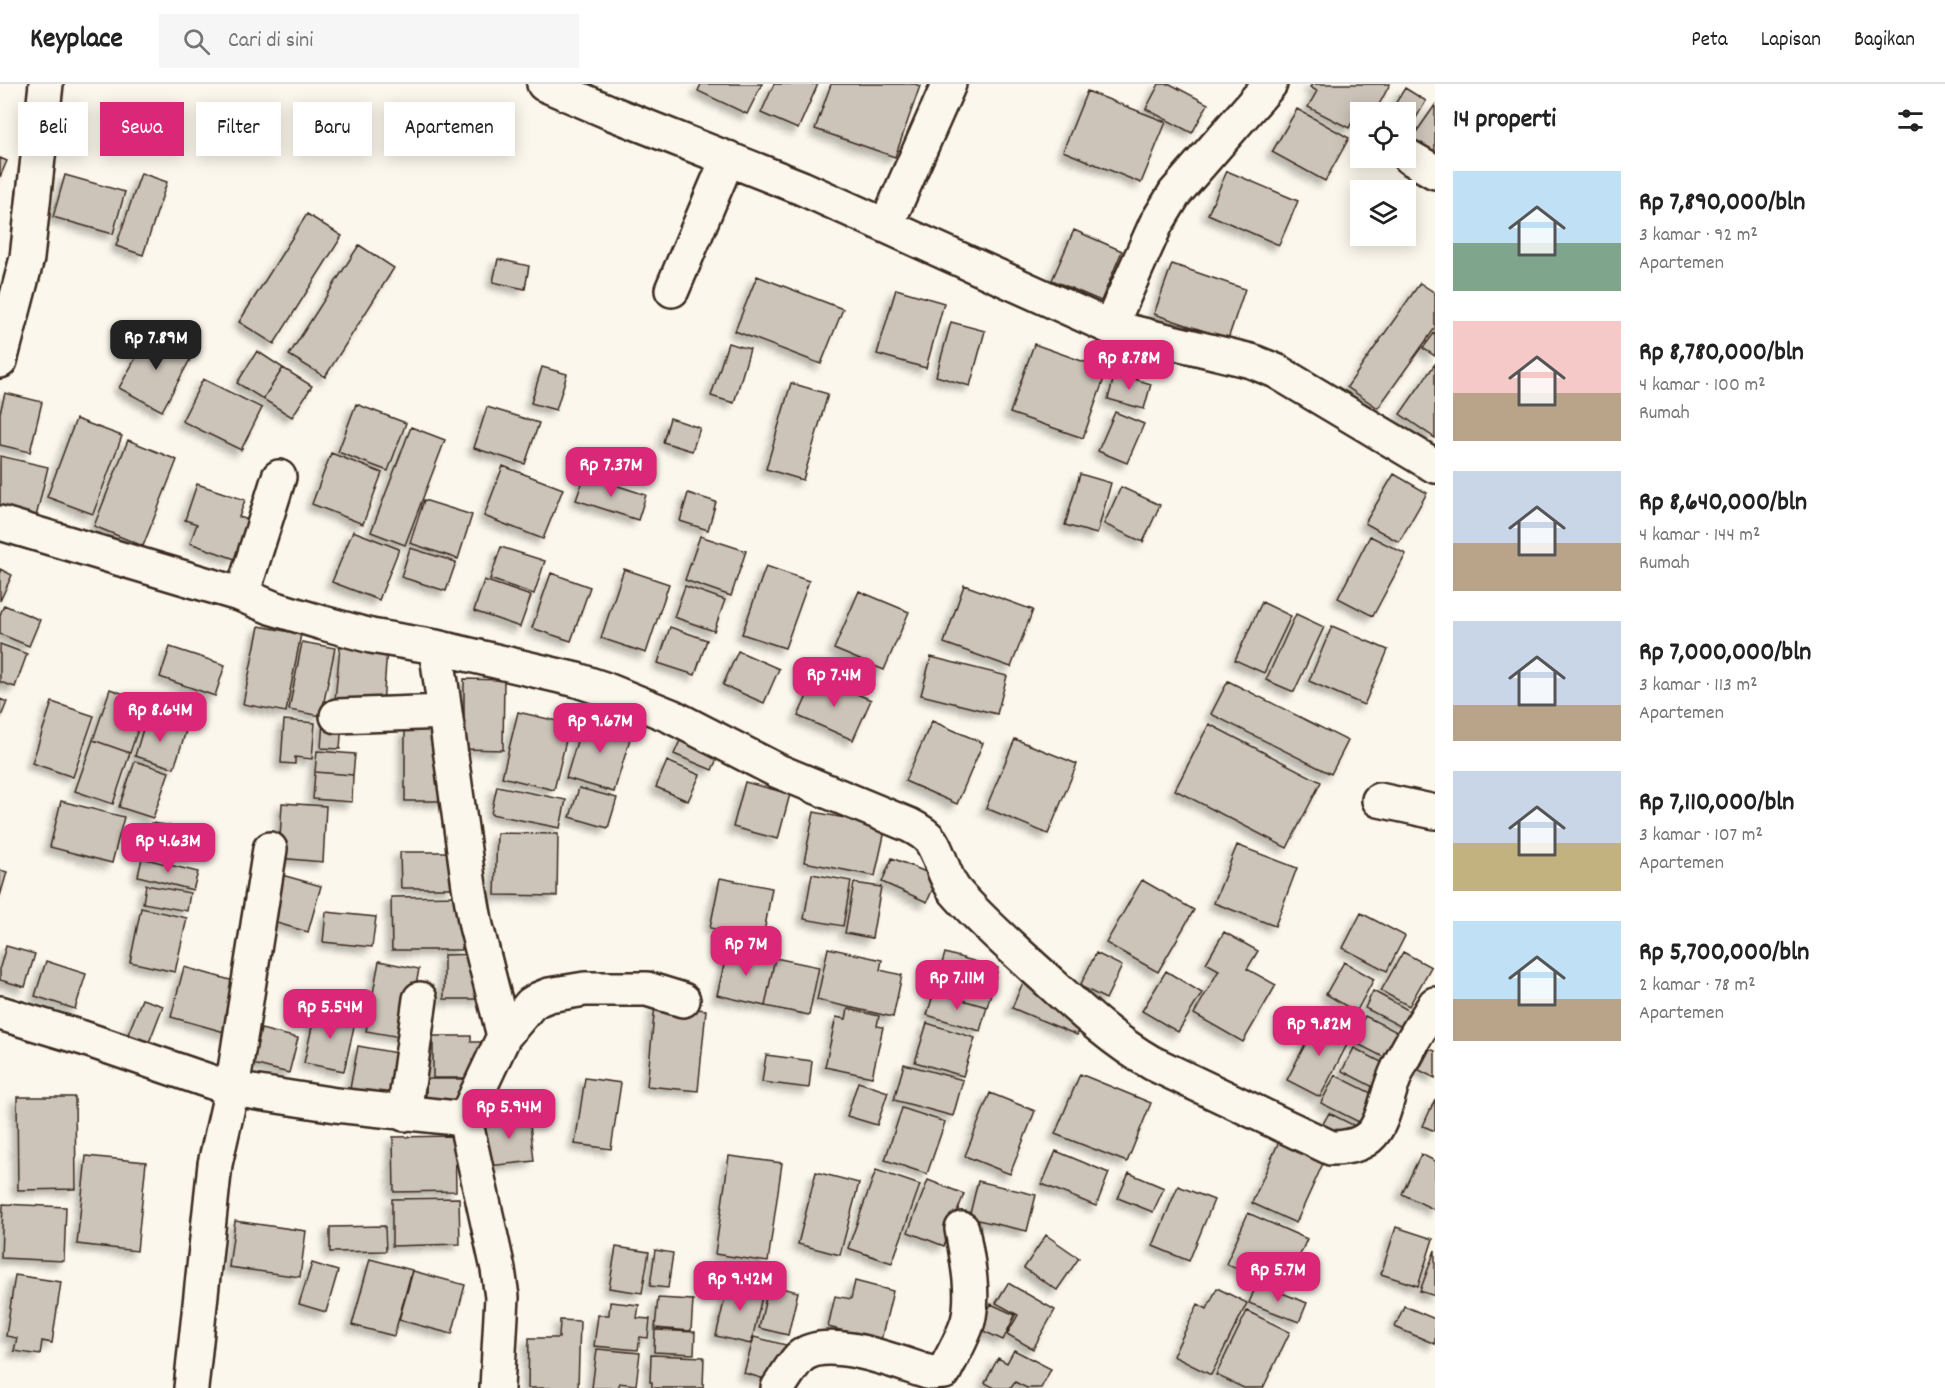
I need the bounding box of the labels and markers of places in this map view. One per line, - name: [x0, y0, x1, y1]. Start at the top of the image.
- pin: Rp 7.89M: [94, 320, 218, 371]
- pin: Rp 8.78M: [1067, 340, 1191, 391]
- pin: Rp 7.37M: [549, 447, 673, 498]
- pin: Rp 7.4M: [779, 657, 889, 708]
- pin: Rp 8.64M: [98, 692, 222, 743]
- pin: Rp 9.67M: [538, 703, 662, 754]
- pin: Rp 4.63M: [106, 823, 230, 874]
- pin: Rp 7M: [704, 926, 788, 977]
- pin: Rp 7.11M: [895, 960, 1019, 1011]
- pin: Rp 5.54M: [268, 989, 392, 1040]
- pin: Rp 9.82M: [1257, 1006, 1381, 1057]
- pin: Rp 5.94M: [447, 1089, 571, 1140]
- pin: Rp 5.7M: [1223, 1252, 1333, 1303]
- pin: Rp 9.42M: [678, 1261, 802, 1312]

